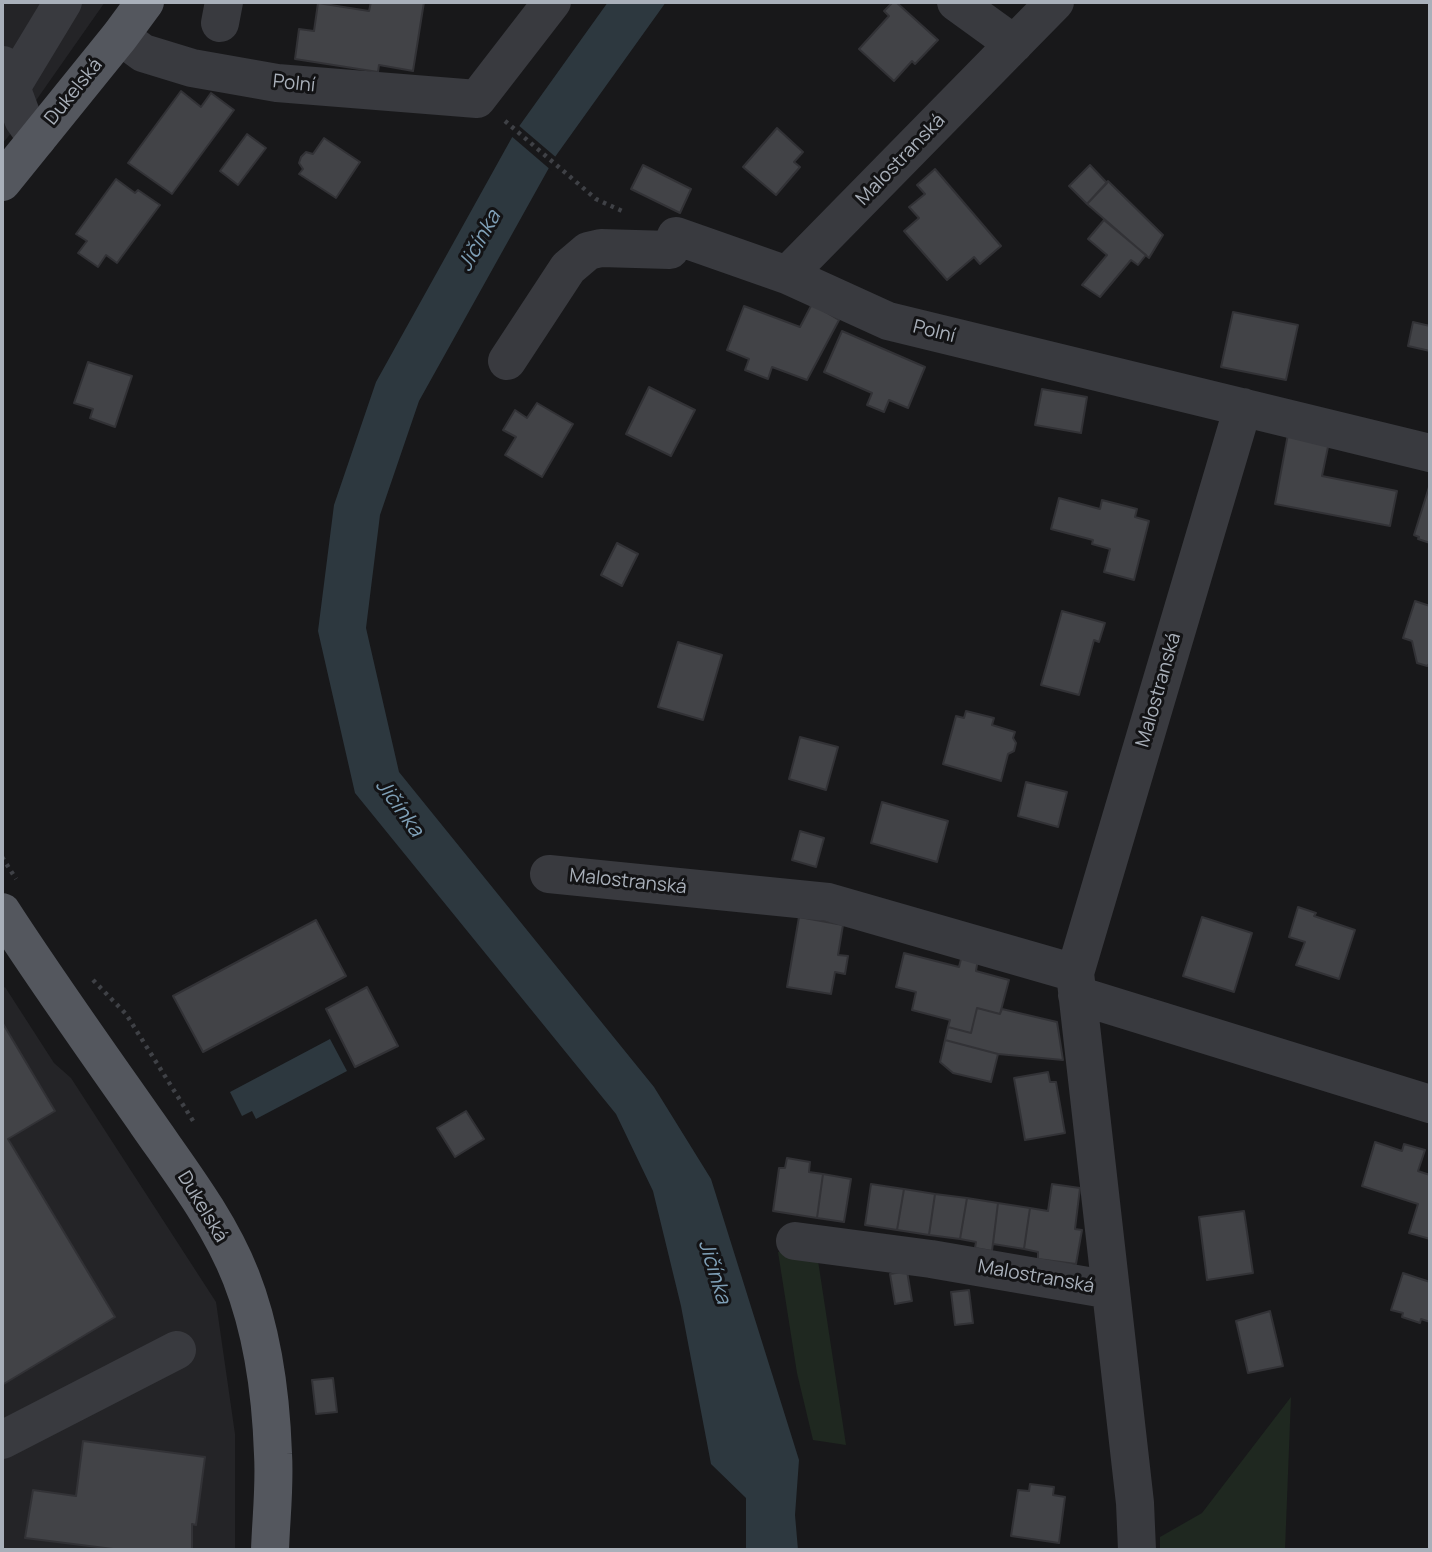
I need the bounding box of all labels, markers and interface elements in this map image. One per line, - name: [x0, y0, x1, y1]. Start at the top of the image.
- street label: Dukelská: [40, 54, 108, 130]
- street label: Polní: [272, 70, 316, 98]
- street label: Malostranská: [852, 110, 950, 210]
- water label: Jičínka: [453, 206, 507, 276]
- street label: Polní: [910, 316, 958, 348]
- street label: Malostranská: [1132, 630, 1186, 750]
- water label: Jičínka: [370, 774, 428, 842]
- street label: Malostranská: [568, 864, 688, 900]
- street label: Dukelská: [172, 1167, 232, 1247]
- water label: Jičínka: [692, 1237, 736, 1307]
- street label: Malostranská: [976, 1256, 1096, 1298]

